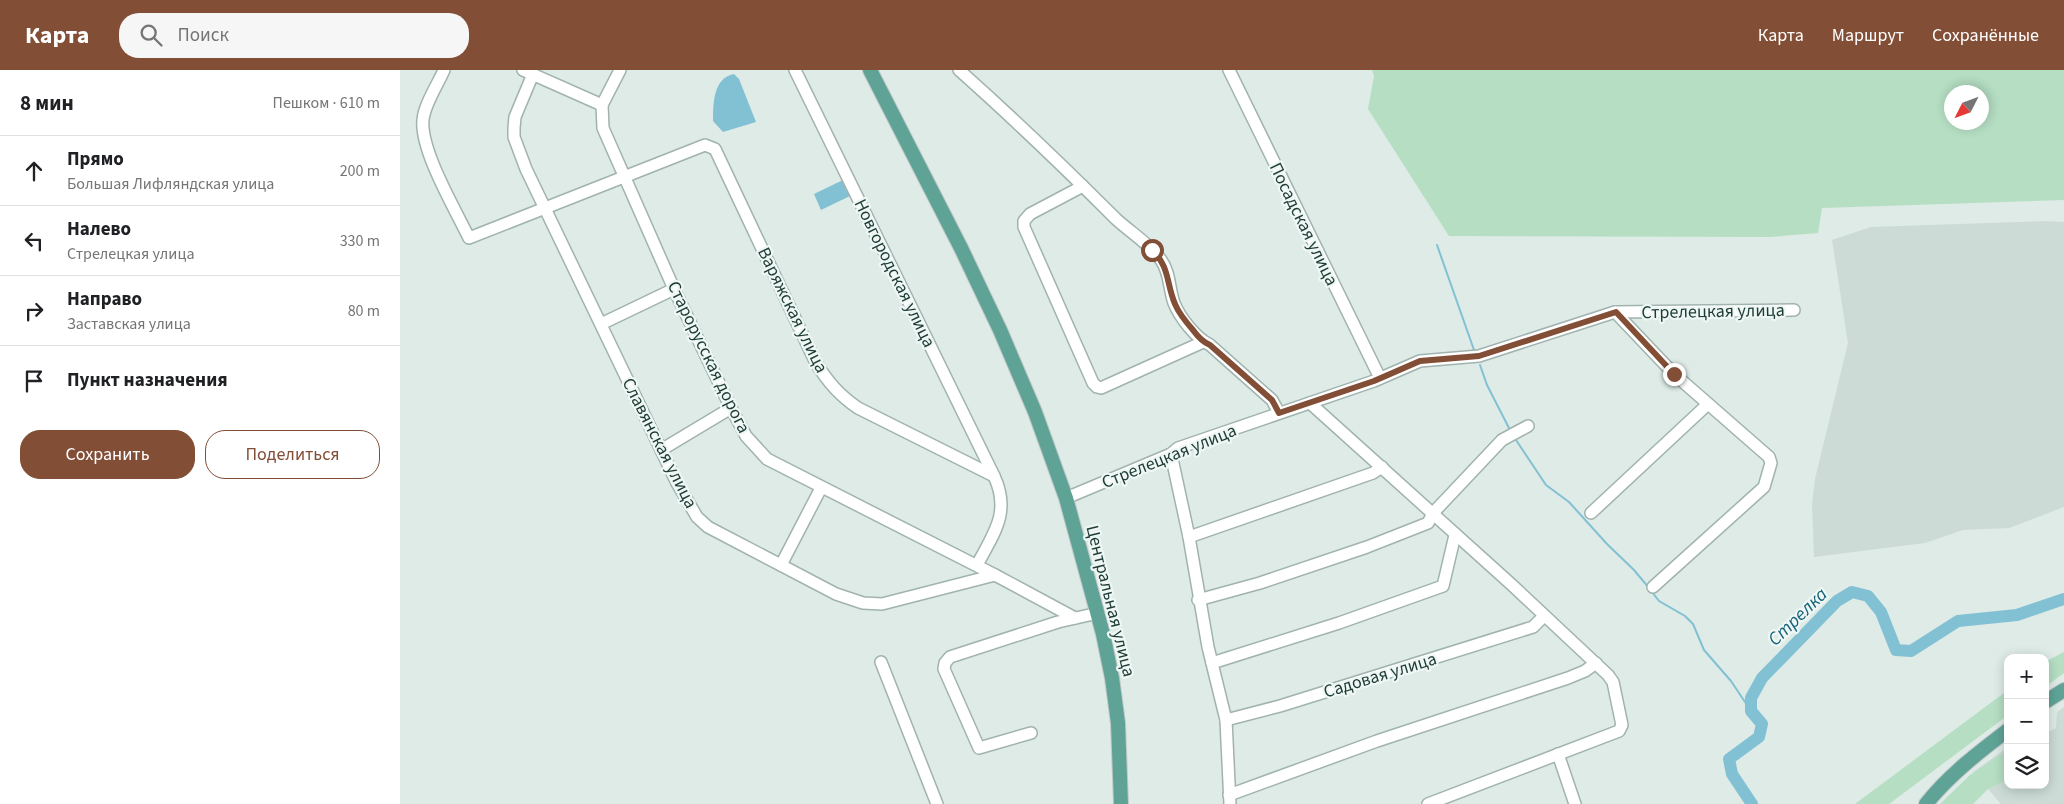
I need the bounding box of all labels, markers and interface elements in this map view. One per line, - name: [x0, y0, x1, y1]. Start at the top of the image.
- search box: [119, 13, 469, 58]
- text: Карта: [25, 18, 89, 53]
- icon: search: [137, 21, 165, 49]
- text: Поиск: [177, 22, 229, 49]
- text: Карта: [1758, 23, 1804, 48]
- text: Маршрут: [1832, 23, 1904, 48]
- text: Сохранённые: [1932, 23, 2039, 48]
- north arrow: [1944, 85, 1989, 130]
- text: 8 мин: [20, 88, 74, 118]
- text: Пешком · 610 m: [273, 92, 380, 114]
- text: Прямо: [67, 146, 124, 173]
- icon: ahead: [20, 157, 48, 185]
- street label: Посадская улица: [1263, 158, 1344, 290]
- text: 200 m: [340, 160, 380, 182]
- text: Большая Лифляндская улица: [67, 173, 274, 195]
- street label: Новгородская улица: [848, 195, 941, 352]
- text: Налево: [67, 216, 131, 243]
- icon: left: [20, 227, 48, 255]
- text: 330 m: [340, 230, 380, 252]
- route start: [1141, 239, 1164, 262]
- text: Стрелецкая улица: [67, 243, 194, 265]
- street label: Варяжская улица: [751, 243, 834, 377]
- street label: Старорусская дорога: [661, 277, 756, 437]
- text: Направо: [67, 286, 142, 313]
- icon: right: [20, 297, 48, 325]
- street label: Стрелецкая улица: [1641, 298, 1785, 325]
- text: 80 m: [348, 300, 380, 322]
- text: Заставская улица: [67, 313, 191, 335]
- route end: [1663, 363, 1686, 386]
- icon: arrive: [20, 367, 48, 395]
- text: Пункт назначения: [67, 367, 228, 394]
- street label: Славянская улица: [616, 374, 703, 513]
- street label: Стрелецкая улица: [1098, 418, 1240, 495]
- button: Сохранить: [20, 430, 195, 479]
- button: Поделиться: [205, 430, 380, 479]
- street label: Центральная улица: [1080, 523, 1141, 680]
- water label: Стрелка: [1762, 582, 1834, 652]
- street label: Садовая улица: [1321, 646, 1440, 705]
- map controls: [2004, 654, 2049, 789]
- button: +: [2004, 654, 2049, 699]
- button: −: [2004, 699, 2049, 744]
- button: layers: [2004, 744, 2049, 789]

